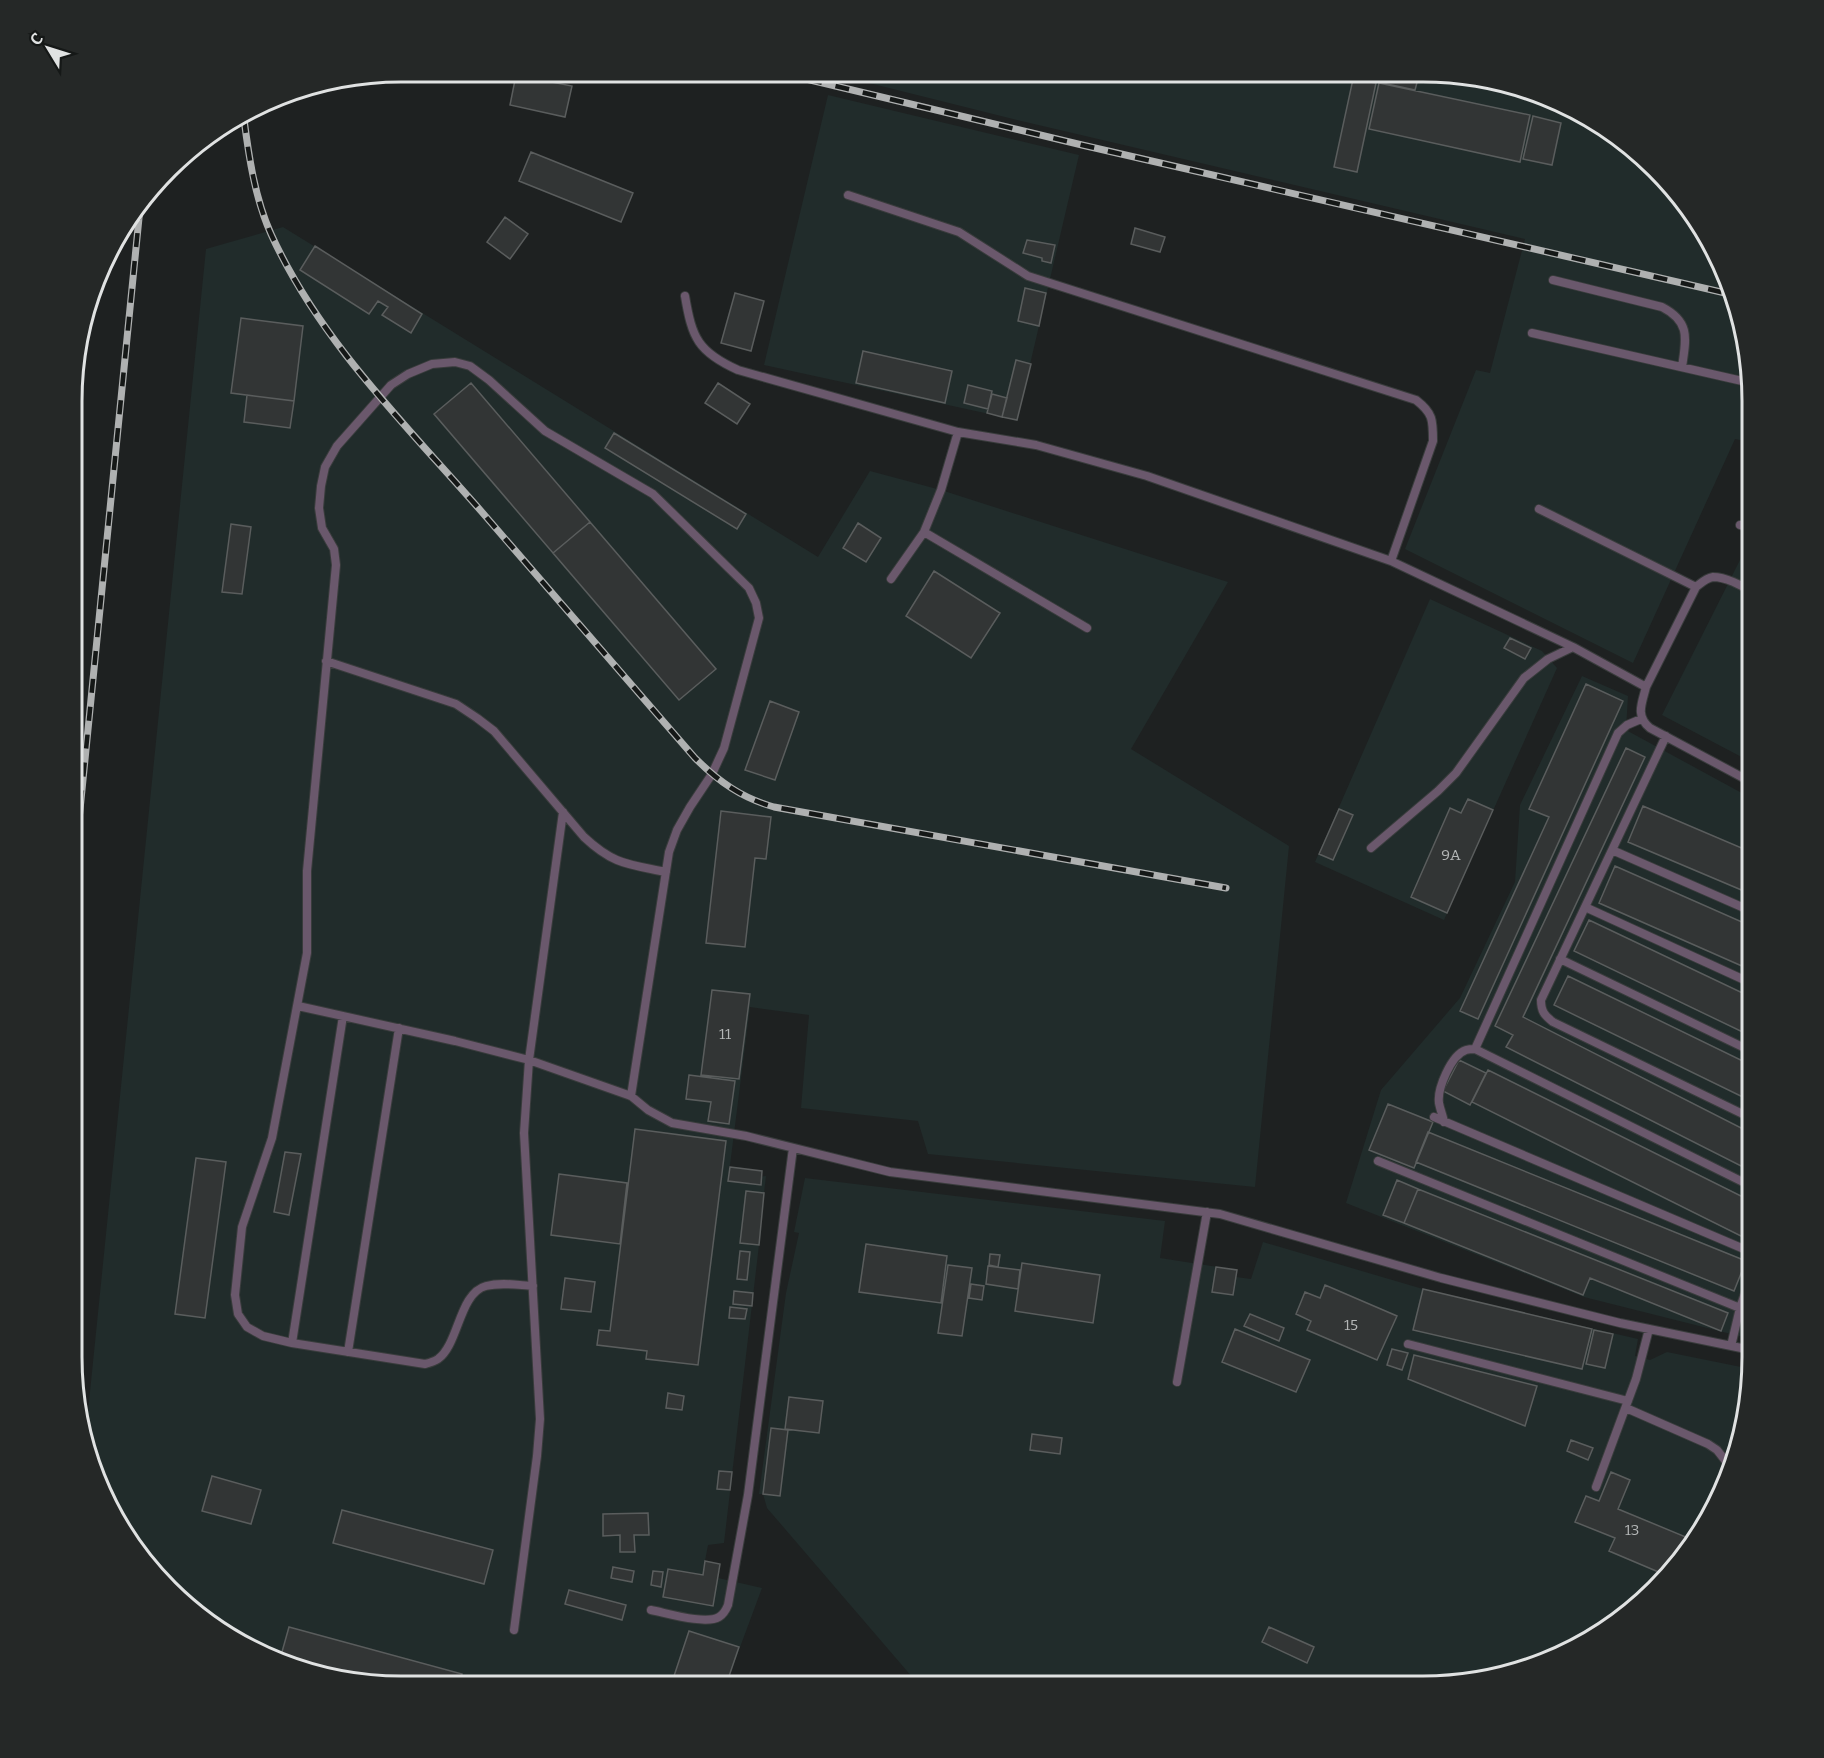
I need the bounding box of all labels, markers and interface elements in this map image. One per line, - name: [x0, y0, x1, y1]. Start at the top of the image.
- north arrow: [18, 18, 78, 78]
- text: С: [26, 29, 47, 49]
- house number: 9А: [1441, 846, 1461, 864]
- house number: 11: [719, 1025, 731, 1043]
- house number: 15: [1344, 1316, 1358, 1334]
- house number: 13: [1625, 1521, 1639, 1539]

